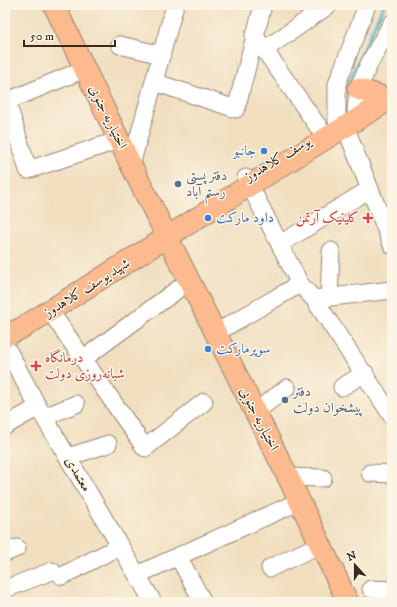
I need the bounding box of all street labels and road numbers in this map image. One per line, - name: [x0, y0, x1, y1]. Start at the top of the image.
- street label: اختیاریه جنوبی: [85, 82, 131, 152]
- street label: یوسف کلاهدوز: [240, 132, 316, 187]
- street label: شهید یوسف کلاهدوز: [39, 254, 134, 323]
- street label: اختیاریه جنوبی: [235, 384, 283, 454]
- street label: معتمدی: [61, 453, 95, 495]

